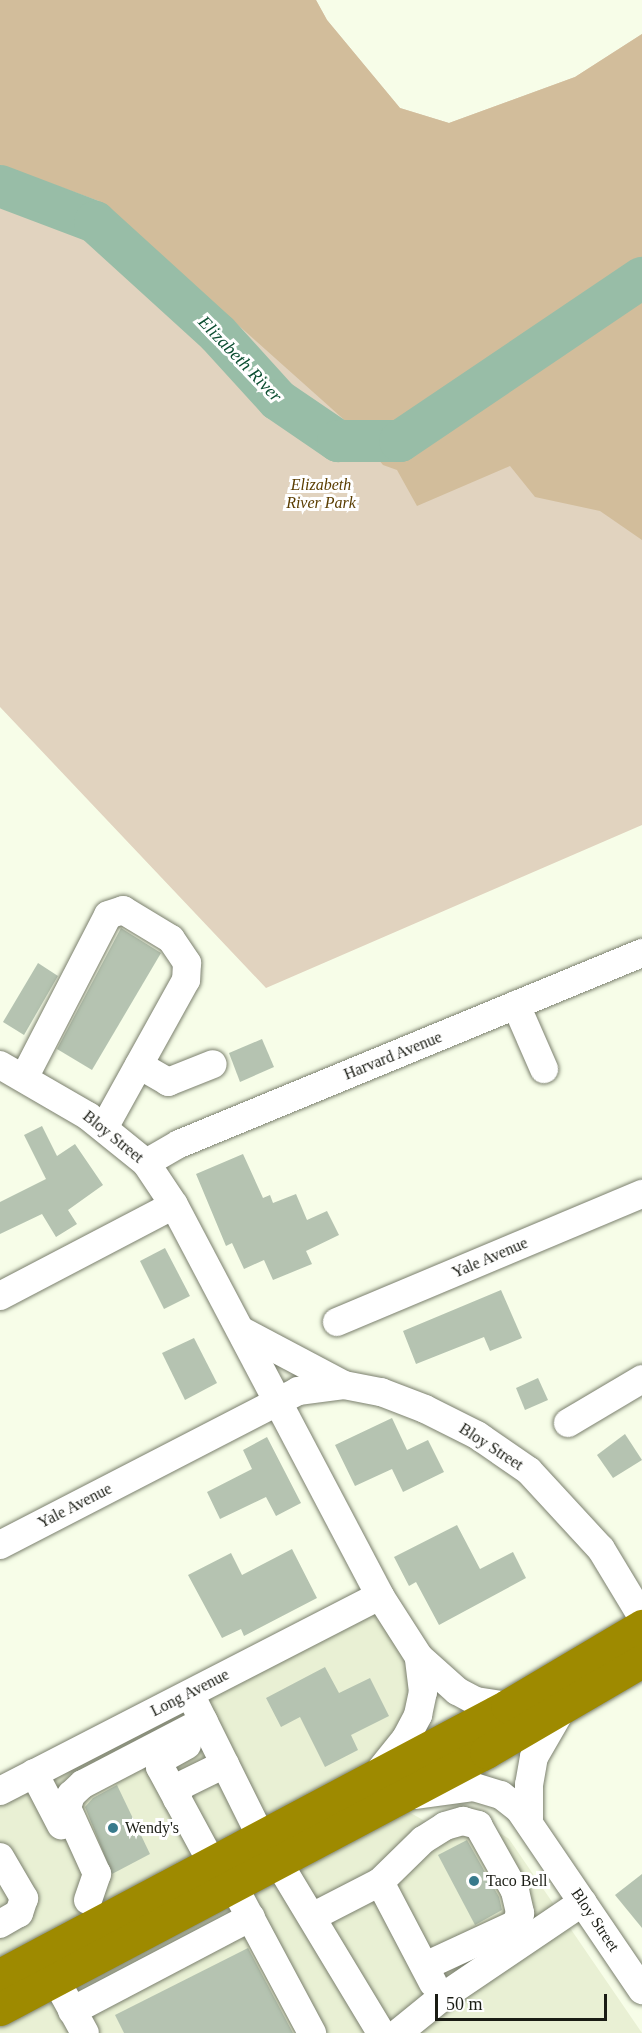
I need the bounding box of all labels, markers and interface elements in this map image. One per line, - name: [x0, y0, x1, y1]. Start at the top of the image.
- water label: Elizabeth River: [194, 311, 286, 407]
- park label: Elizabeth River Park: [286, 475, 356, 513]
- street label: Harvard Avenue: [341, 1027, 445, 1085]
- street label: Bloy Street: [79, 1107, 147, 1167]
- street label: Yale Avenue: [449, 1233, 531, 1283]
- street label: Bloy Street: [455, 1419, 527, 1475]
- street label: Yale Avenue: [34, 1479, 116, 1533]
- street label: Long Avenue: [147, 1665, 233, 1721]
- place label: Wendy's: [125, 1818, 179, 1838]
- marker: Wendy's: [106, 1821, 120, 1835]
- place label: Taco Bell: [486, 1871, 548, 1891]
- marker: Taco Bell: [467, 1874, 481, 1888]
- street label: Bloy Street: [567, 1885, 623, 1955]
- scale bar: [438, 1982, 610, 2020]
- text: 50 m: [446, 1994, 483, 2014]

